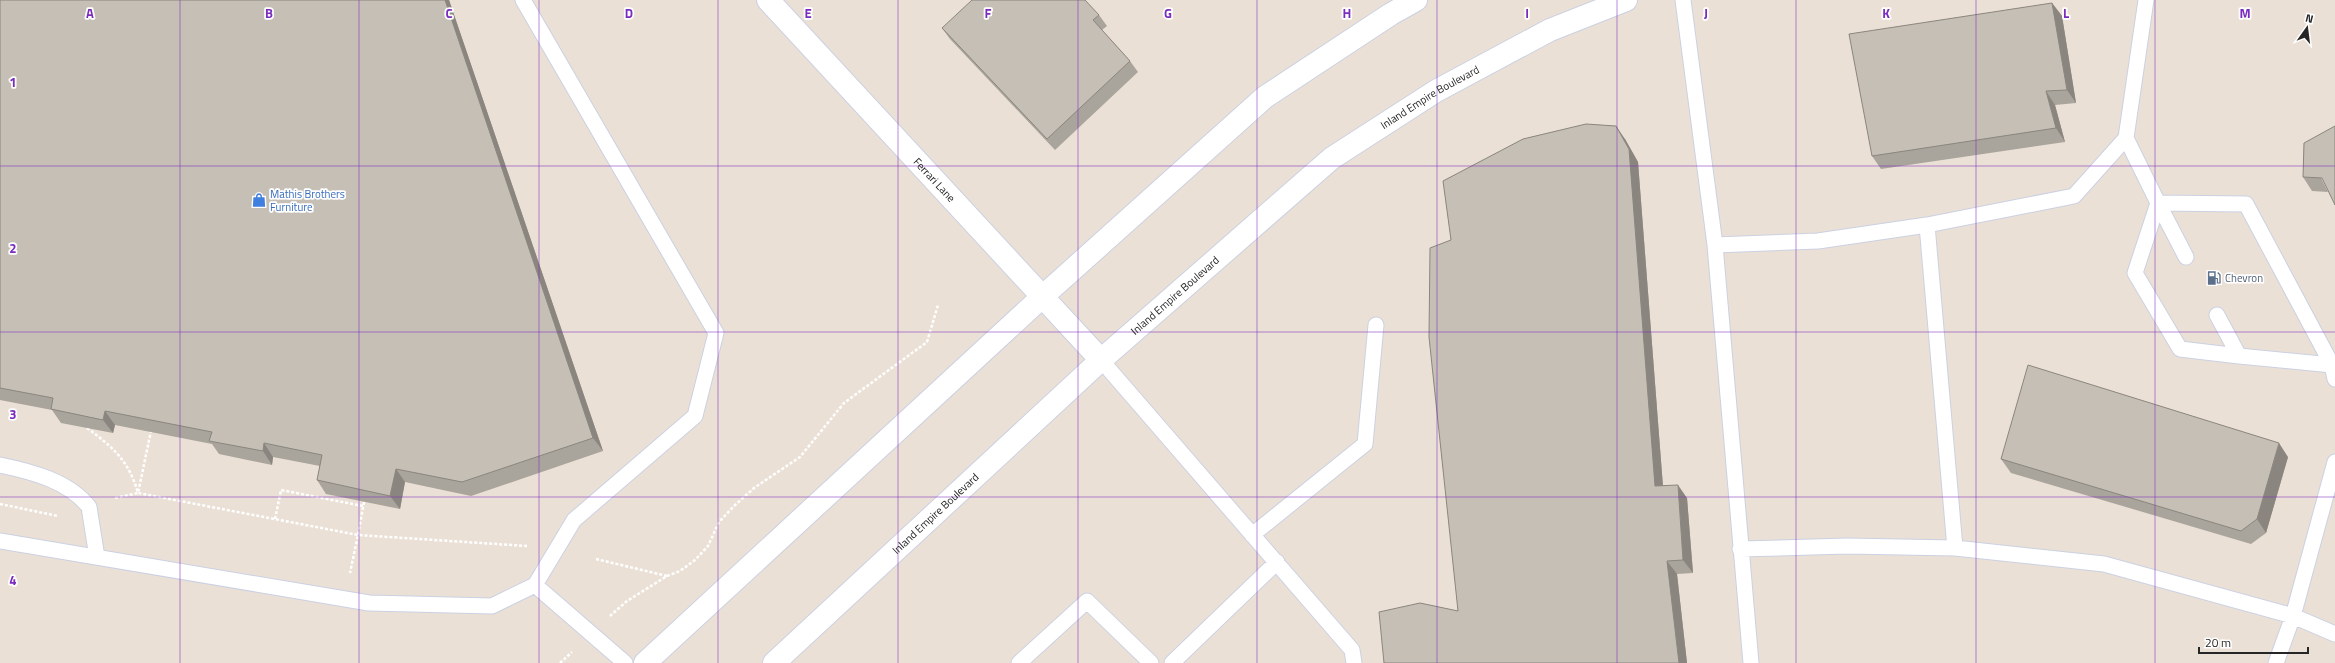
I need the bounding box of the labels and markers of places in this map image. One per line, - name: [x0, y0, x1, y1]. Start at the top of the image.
- place label: Mathis Brothers Furniture: [270, 186, 345, 215]
- shop icon: Mathis Brothers Furniture: [251, 192, 267, 208]
- fuel station icon: Chevron: [2206, 270, 2222, 286]
- place label: Chevron: [2225, 270, 2263, 286]

